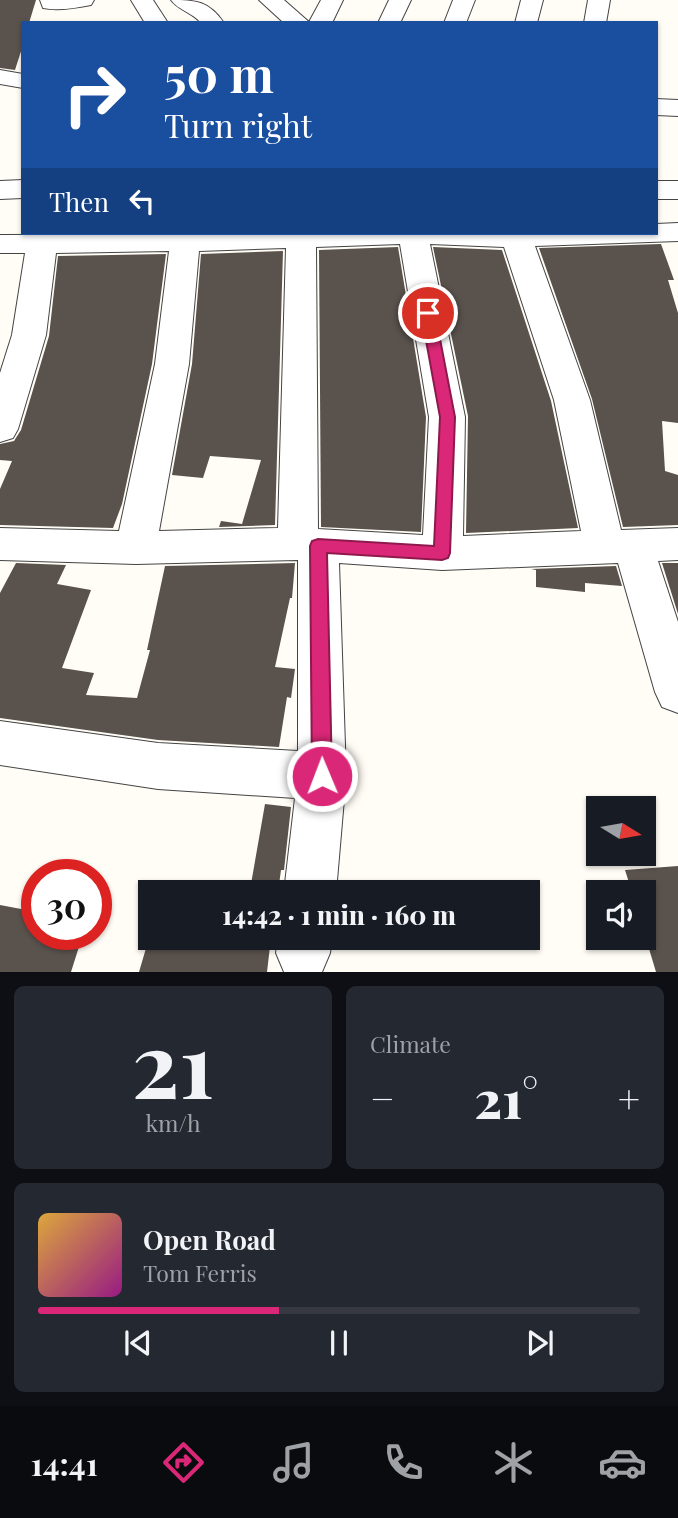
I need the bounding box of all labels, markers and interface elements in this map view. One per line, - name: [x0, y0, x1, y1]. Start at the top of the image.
- text: 50 m: [164, 40, 274, 105]
- icon: right: [49, 49, 140, 140]
- text: Turn right: [164, 103, 312, 146]
- icon: left: [123, 182, 161, 220]
- text: Then: [49, 184, 109, 219]
- pin: [398, 283, 458, 343]
- icon: arrive: [409, 294, 447, 332]
- position arrow: [285, 739, 359, 813]
- north arrow: [586, 796, 656, 866]
- map controls: [586, 796, 656, 950]
- speed limit sign: 30: [21, 859, 112, 950]
- button: sound: [586, 880, 656, 950]
- text: 14:42 · 1 min · 160 m: [222, 897, 456, 932]
- text: 21: [132, 1001, 214, 1122]
- text: Climate: [370, 1028, 451, 1059]
- text: 21°: [474, 1063, 538, 1132]
- text: −: [370, 1072, 395, 1123]
- text: +: [618, 1072, 640, 1123]
- text: km/h: [145, 1107, 201, 1138]
- text: Open Road: [143, 1222, 276, 1257]
- text: Tom Ferris: [143, 1257, 257, 1288]
- icon: previous: [119, 1324, 157, 1362]
- icon: pause: [320, 1324, 358, 1362]
- icon: next: [521, 1324, 559, 1362]
- icon: directions: [159, 1438, 208, 1487]
- icon: music: [269, 1438, 318, 1487]
- icon: phone: [379, 1438, 428, 1487]
- icon: climate: [489, 1438, 538, 1487]
- icon: car: [598, 1438, 647, 1487]
- text: 14:41: [30, 1441, 98, 1484]

